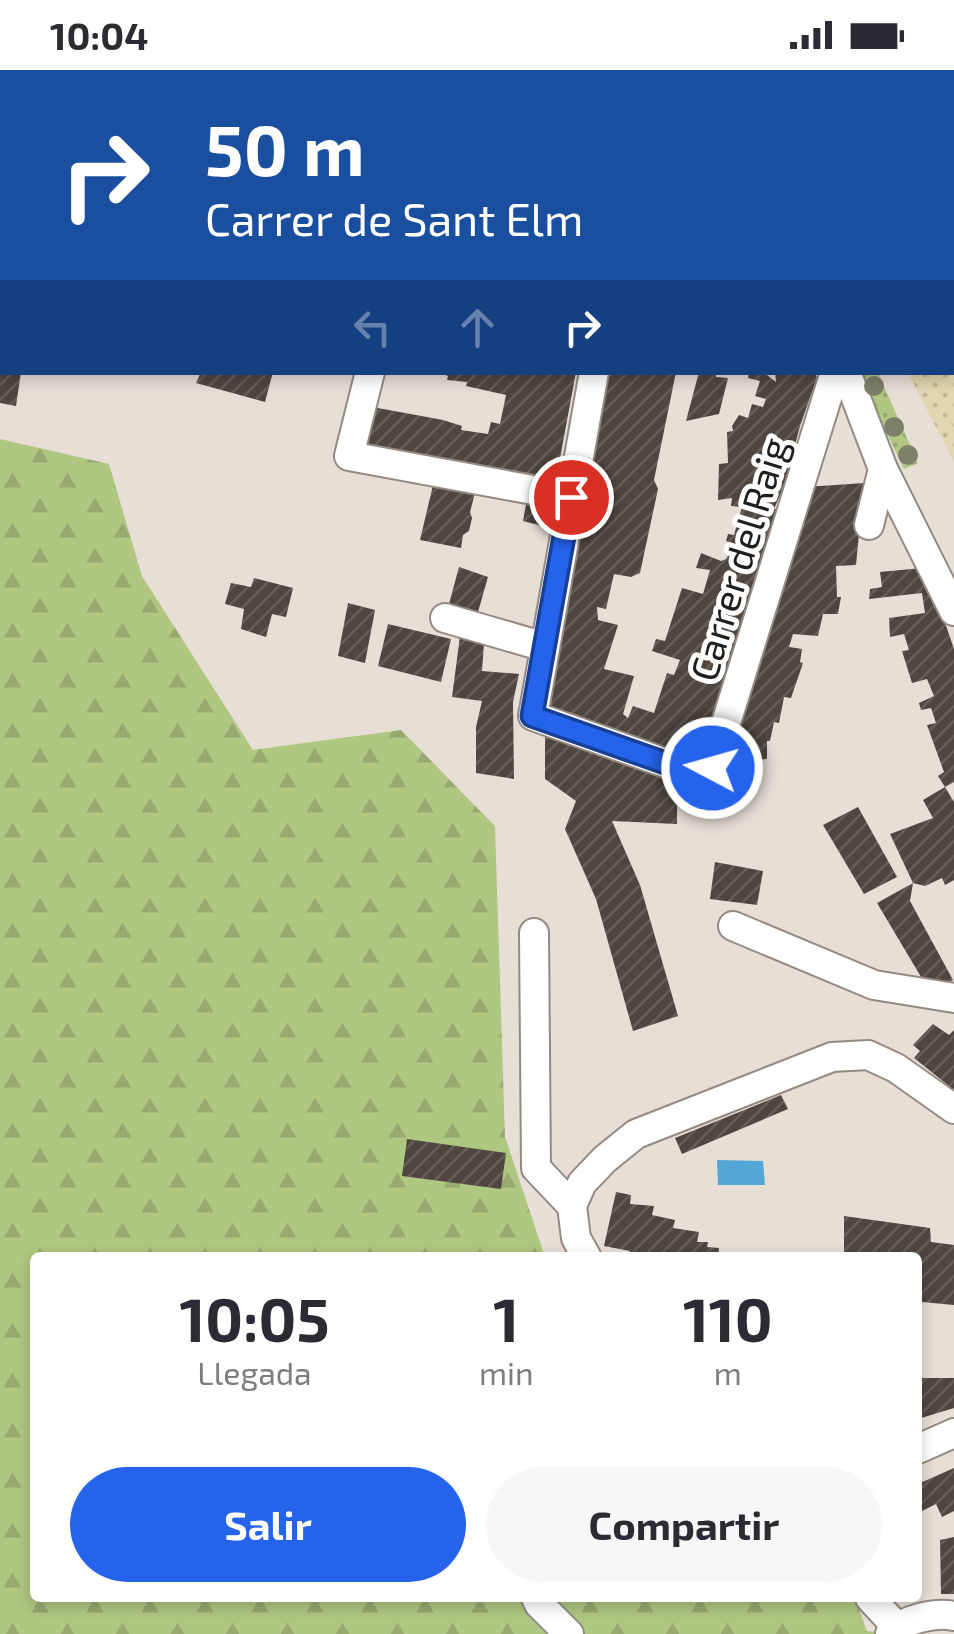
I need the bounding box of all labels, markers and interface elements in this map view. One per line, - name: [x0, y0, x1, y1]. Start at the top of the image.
- text: 10:04: [50, 12, 148, 58]
- text: 50 m: [205, 106, 365, 190]
- icon: right: [40, 110, 170, 240]
- text: Carrer de Sant Elm: [205, 191, 583, 245]
- icon: left: [345, 300, 400, 355]
- icon: ahead: [450, 300, 505, 355]
- icon: right: [555, 300, 610, 355]
- street label: Carrer del Raig: [679, 432, 797, 686]
- pin: [529, 455, 614, 540]
- icon: arrive: [544, 470, 599, 525]
- position arrow: [660, 716, 764, 820]
- text: 10:05: [179, 1282, 330, 1354]
- text: 1: [493, 1282, 519, 1354]
- text: 110: [683, 1282, 773, 1354]
- text: Llegada: [197, 1353, 312, 1391]
- text: min: [479, 1353, 534, 1391]
- text: m: [714, 1353, 742, 1391]
- button: Salir: [70, 1467, 466, 1582]
- button: Compartir: [486, 1467, 882, 1582]

